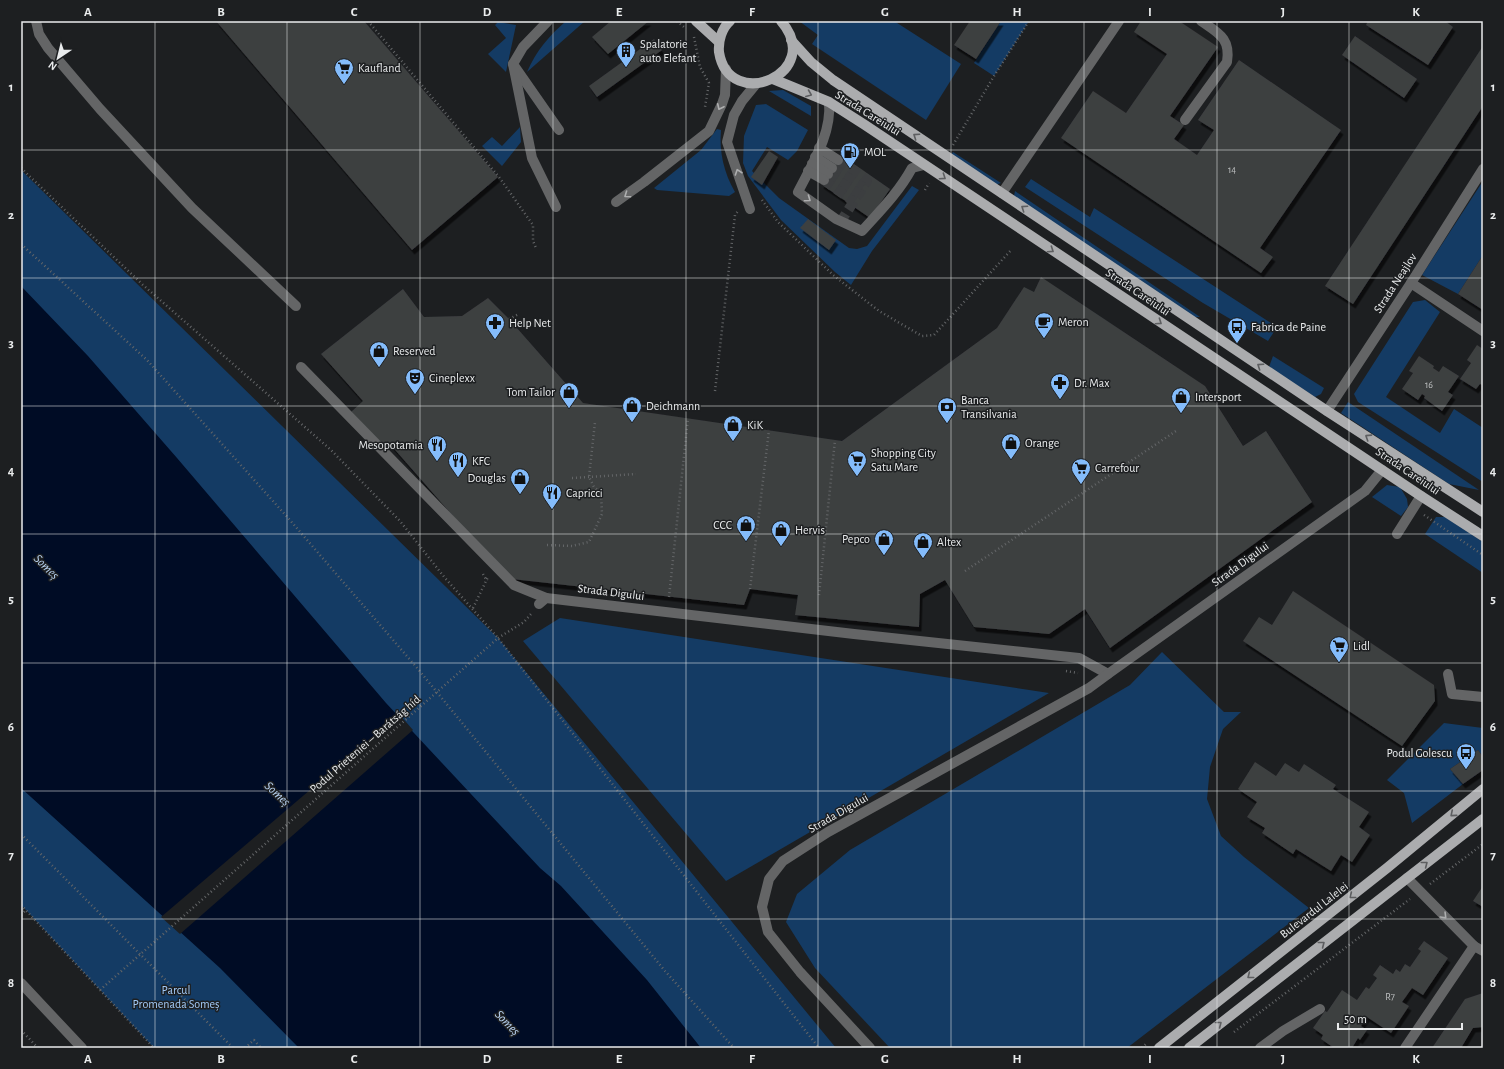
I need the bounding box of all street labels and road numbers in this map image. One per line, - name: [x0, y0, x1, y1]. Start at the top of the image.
- street label: Strada Careiului: [833, 88, 903, 138]
- street label: Strada Neajlov: [1371, 251, 1420, 316]
- street label: Strada Careiului: [1104, 266, 1172, 318]
- street label: Strada Careiului: [1374, 445, 1442, 497]
- street label: Strada Digului: [1209, 539, 1271, 589]
- street label: Strada Digului: [577, 582, 645, 602]
- street label: Podul Prieteniei – Barátság híd: [308, 693, 422, 795]
- street label: Strada Digului: [806, 791, 870, 835]
- street label: Bulevardul Lalelei: [1278, 880, 1350, 940]

